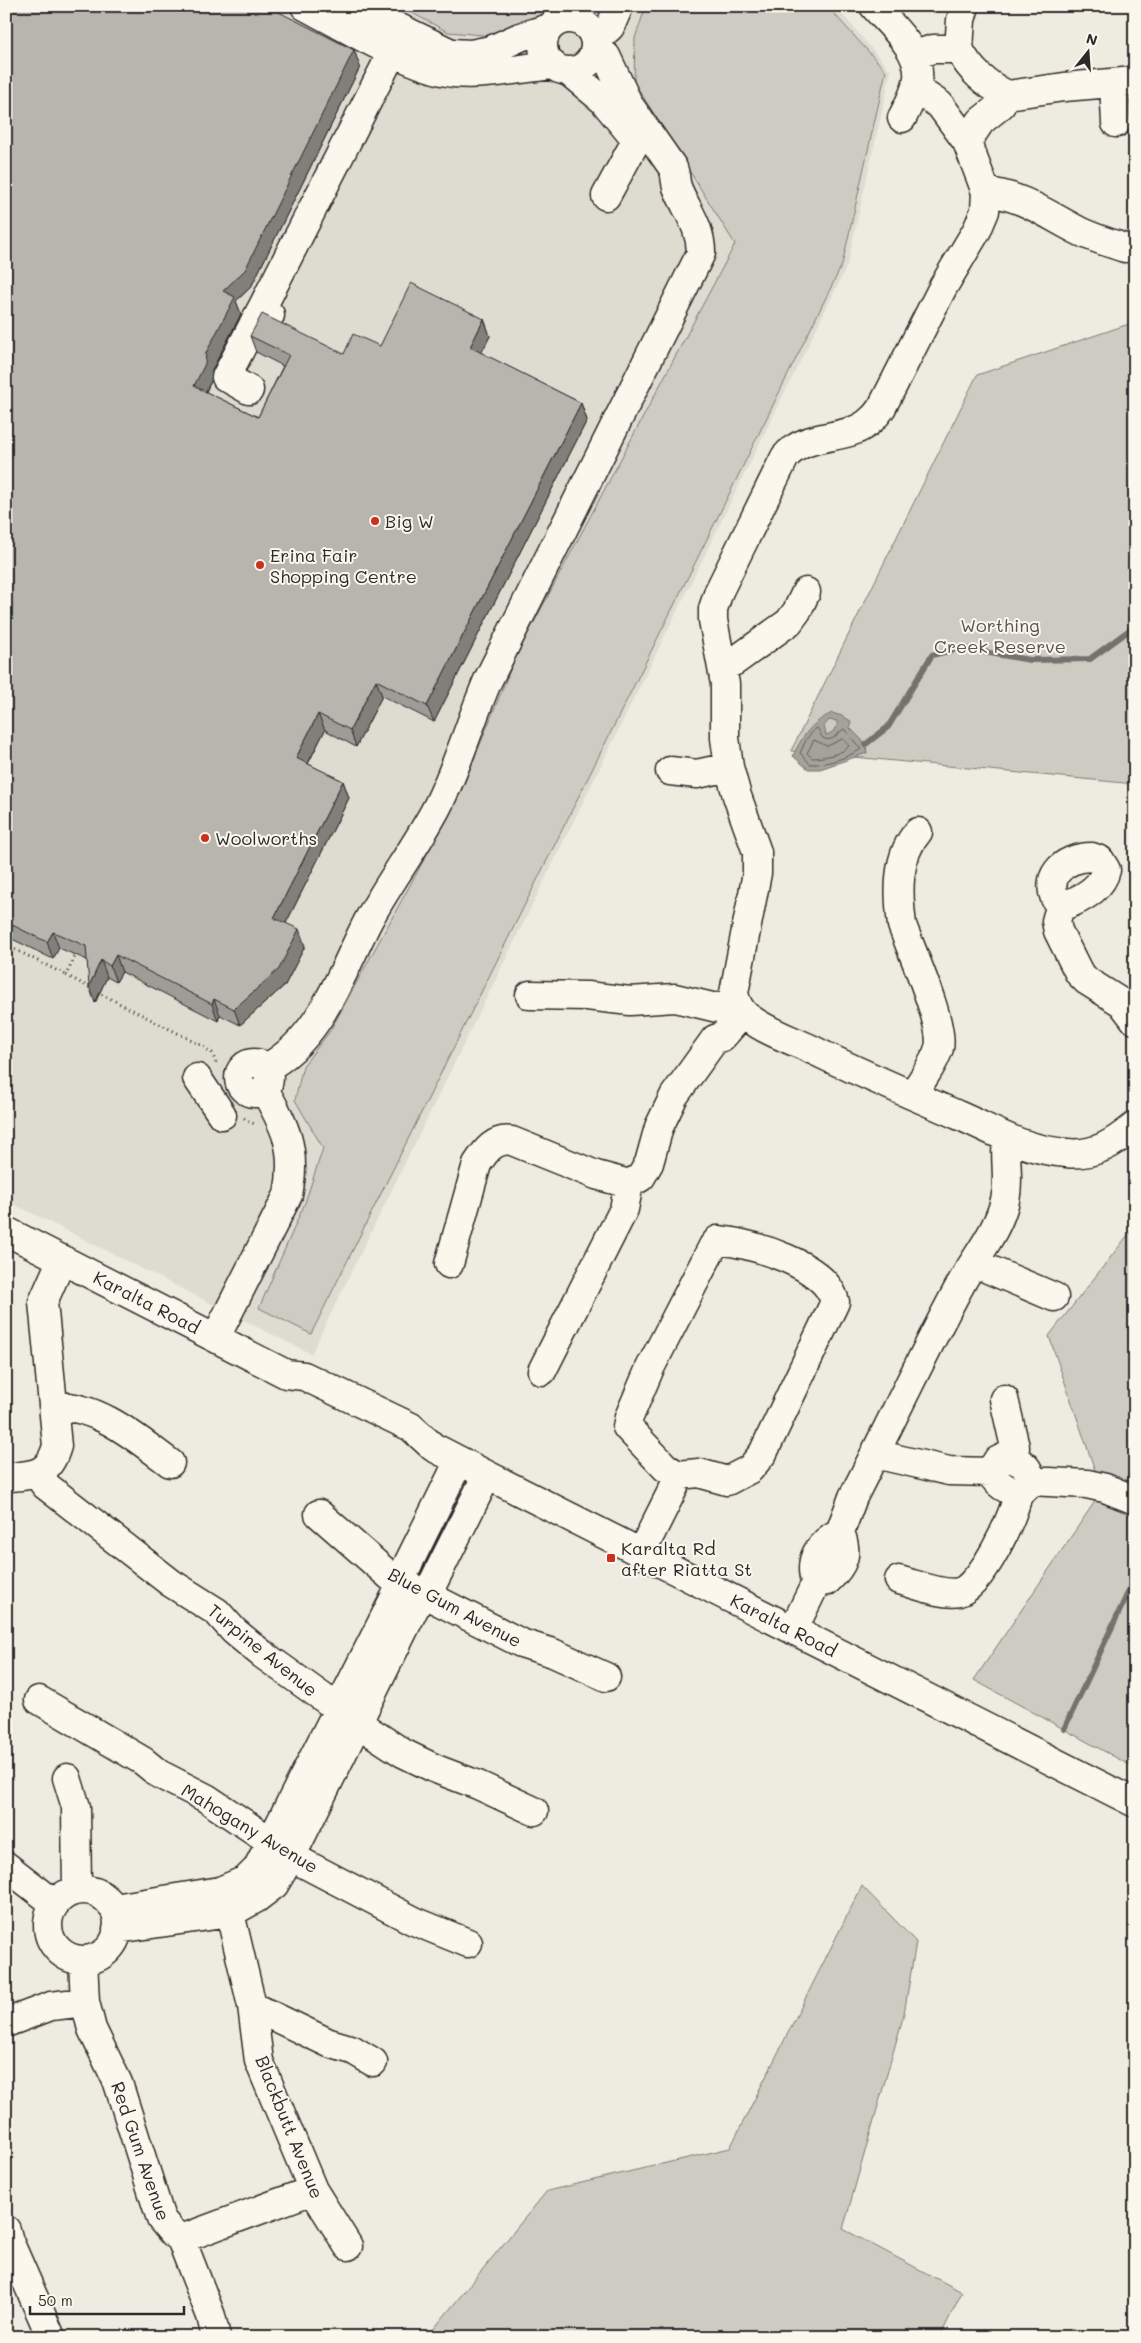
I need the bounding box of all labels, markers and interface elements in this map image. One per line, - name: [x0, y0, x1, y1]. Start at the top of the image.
- north arrow: [1064, 28, 1114, 78]
- text: N: [1084, 28, 1100, 50]
- place label: Big W: [385, 509, 434, 533]
- marker: Big W: [369, 515, 381, 527]
- place label: Erina Fair Shopping Centre: [270, 543, 417, 588]
- marker: Erina Fair Shopping Centre: [254, 559, 266, 571]
- park label: Worthing Creek Reserve: [934, 613, 1066, 658]
- place label: Woolworths: [215, 826, 317, 850]
- marker: Woolworths: [199, 832, 211, 844]
- street label: Karalta Road: [90, 1265, 204, 1339]
- place label: Karalta Rd after Riatta St: [621, 1536, 752, 1581]
- marker: Karalta Rd after Riatta St: [605, 1552, 617, 1564]
- street label: Blue Gum Avenue: [384, 1562, 526, 1652]
- street label: Karalta Road: [727, 1588, 841, 1662]
- street label: Turpine Avenue: [203, 1598, 323, 1702]
- street label: Mahogany Avenue: [177, 1778, 323, 1878]
- street label: Blackbutt Avenue: [250, 2052, 330, 2202]
- street label: Red Gum Avenue: [106, 2078, 176, 2224]
- scale bar: [30, 2283, 184, 2315]
- text: 50 m: [38, 2290, 73, 2310]

